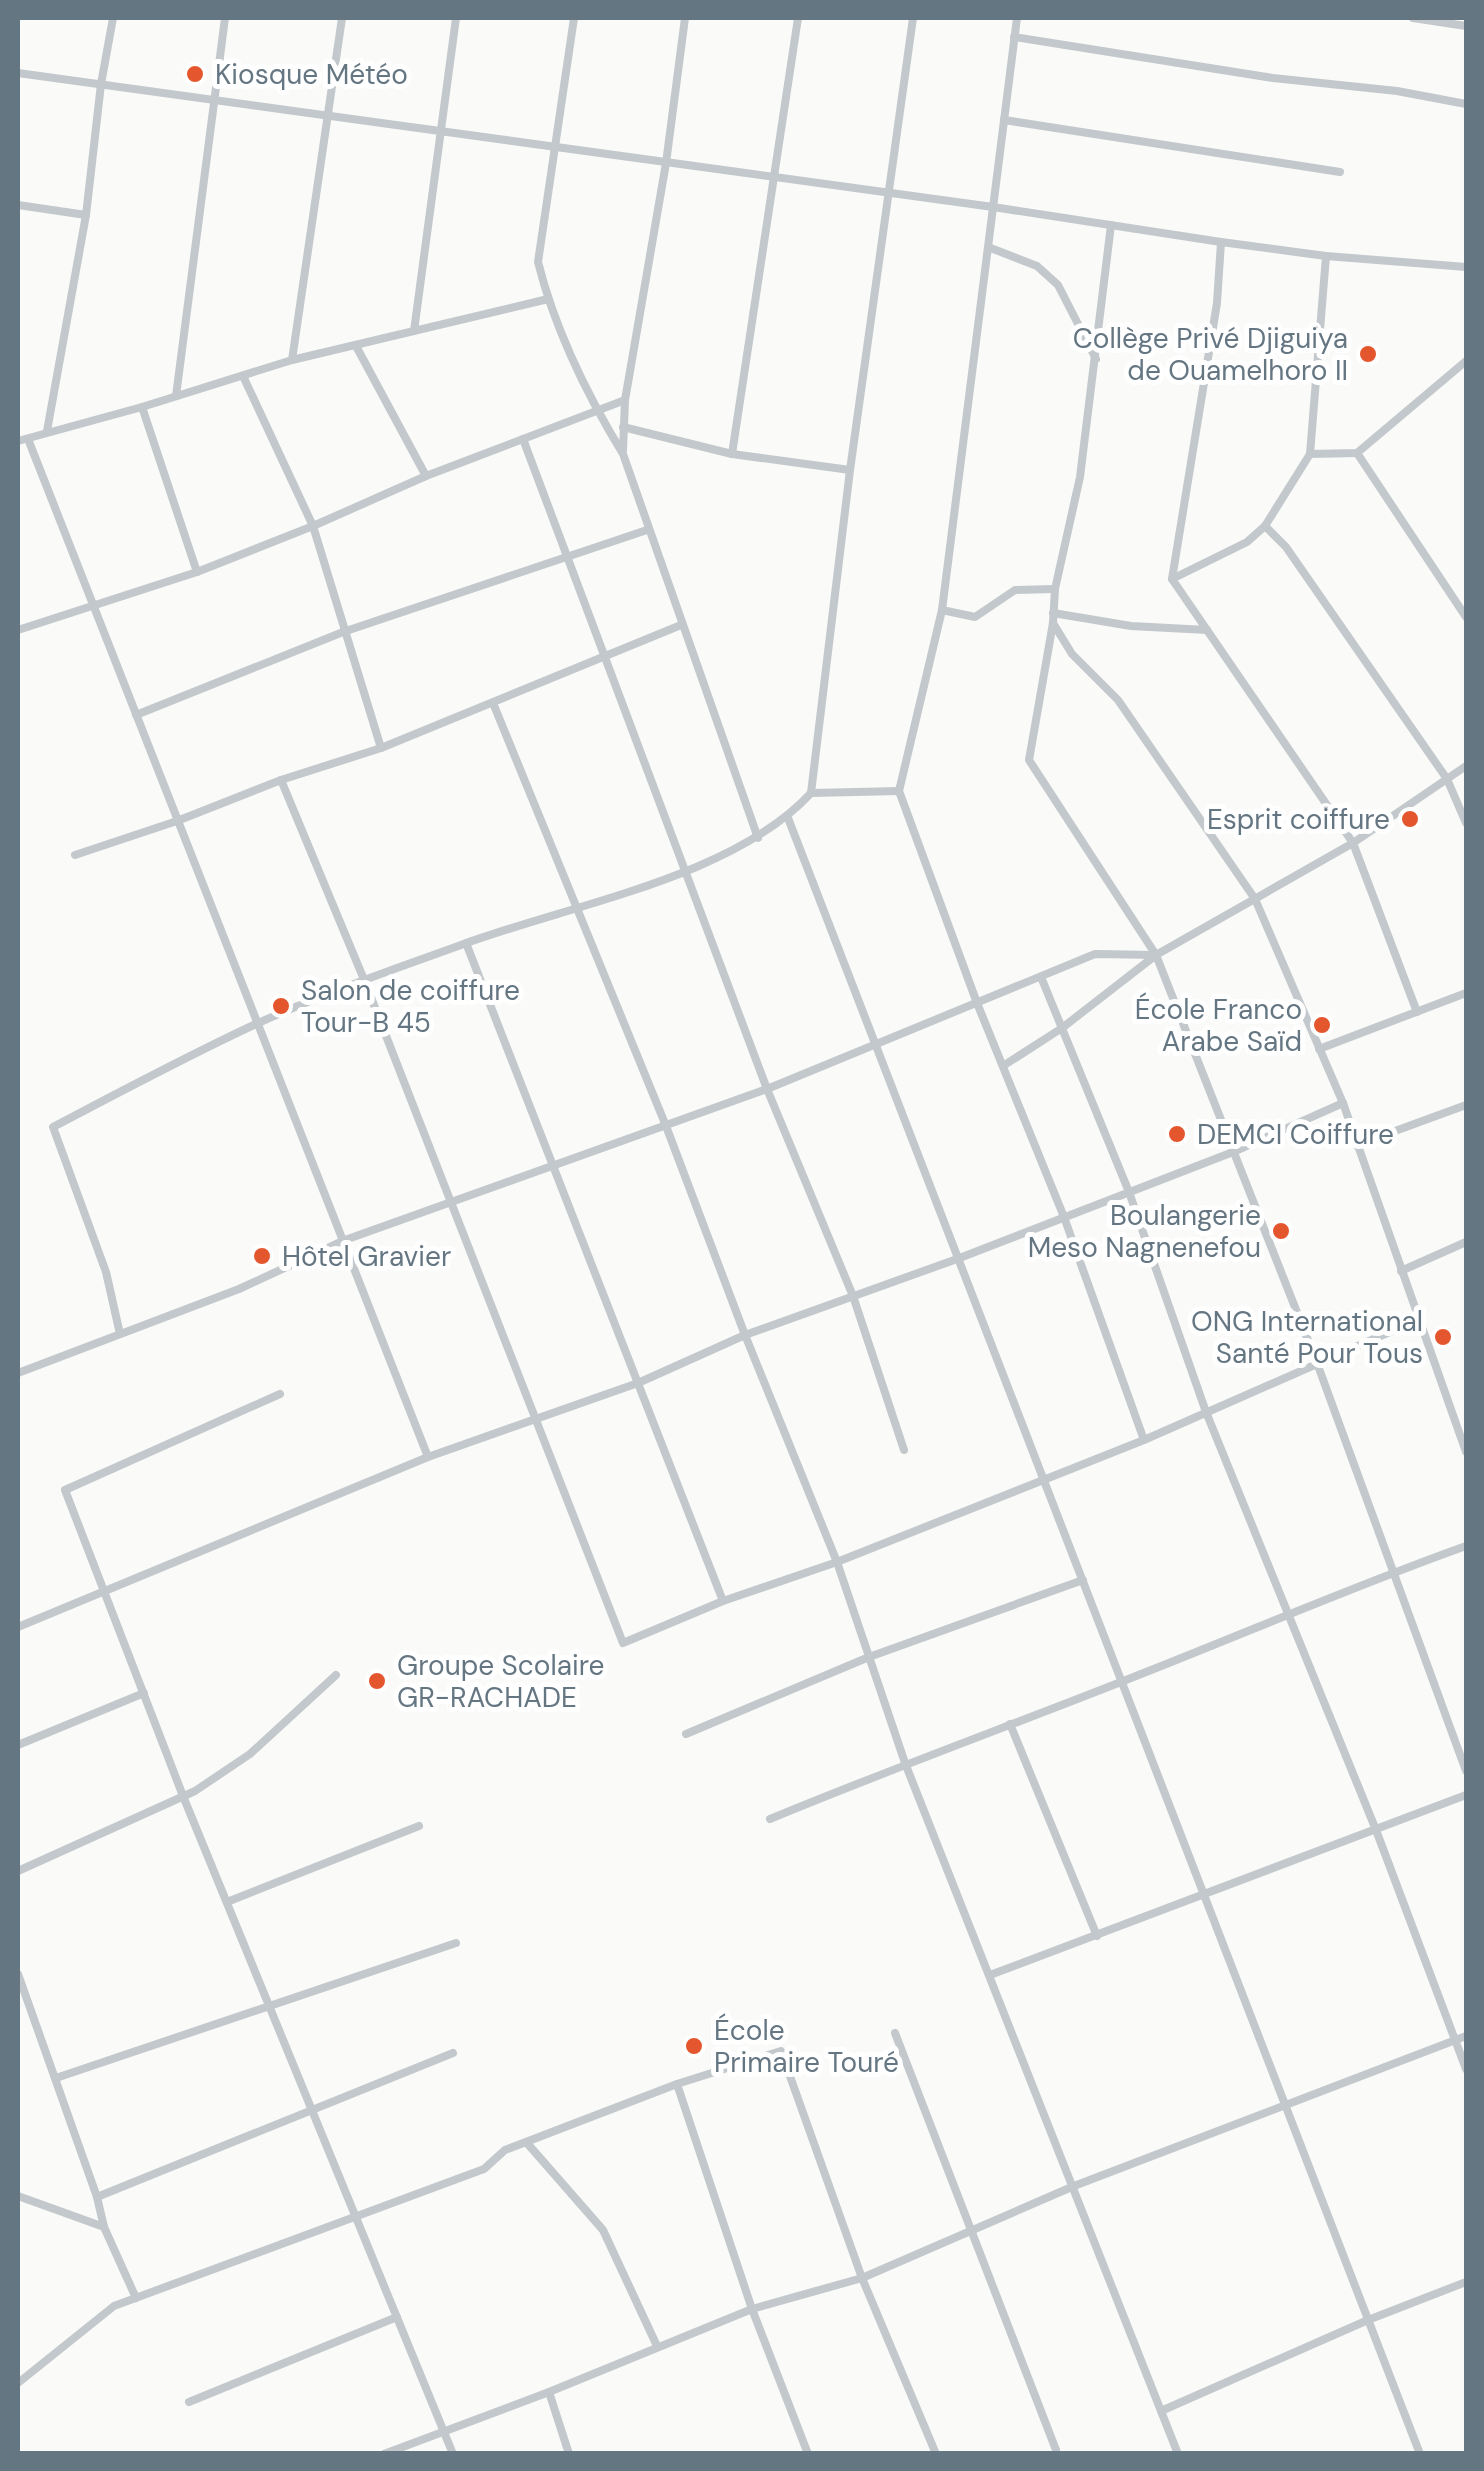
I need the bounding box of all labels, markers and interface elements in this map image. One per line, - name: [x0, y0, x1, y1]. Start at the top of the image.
- place label: Kiosque Météo: [215, 56, 408, 93]
- marker: Kiosque Météo: [184, 63, 206, 85]
- place label: Collège Privé Djiguiya de Ouamelhoro II: [1073, 320, 1348, 389]
- marker: Collège Privé Djiguiya de Ouamelhoro II: [1357, 343, 1379, 365]
- place label: Esprit coiffure: [1207, 801, 1390, 838]
- marker: Esprit coiffure: [1399, 808, 1421, 830]
- place label: Salon de coiffure Tour-B 45: [301, 972, 520, 1041]
- place label: École Franco Arabe Saïd: [1135, 991, 1302, 1060]
- marker: Salon de coiffure Tour-B 45: [270, 995, 292, 1017]
- marker: École Franco Arabe Saïd: [1311, 1014, 1333, 1036]
- place label: DEMCI Coiffure: [1197, 1116, 1394, 1153]
- marker: DEMCI Coiffure: [1166, 1123, 1188, 1145]
- place label: Boulangerie Meso Nagnenefou: [1028, 1197, 1261, 1266]
- marker: Boulangerie Meso Nagnenefou: [1270, 1220, 1292, 1242]
- place label: Hôtel Gravier: [282, 1238, 451, 1275]
- marker: Hôtel Gravier: [251, 1245, 273, 1267]
- place label: ONG International Santé Pour Tous: [1191, 1303, 1423, 1372]
- marker: ONG International Santé Pour Tous: [1432, 1326, 1454, 1348]
- place label: Groupe Scolaire GR-RACHADE: [397, 1647, 604, 1716]
- marker: Groupe Scolaire GR-RACHADE: [366, 1670, 388, 1692]
- place label: École Primaire Touré: [714, 2012, 899, 2081]
- marker: École Primaire Touré: [683, 2035, 705, 2057]

